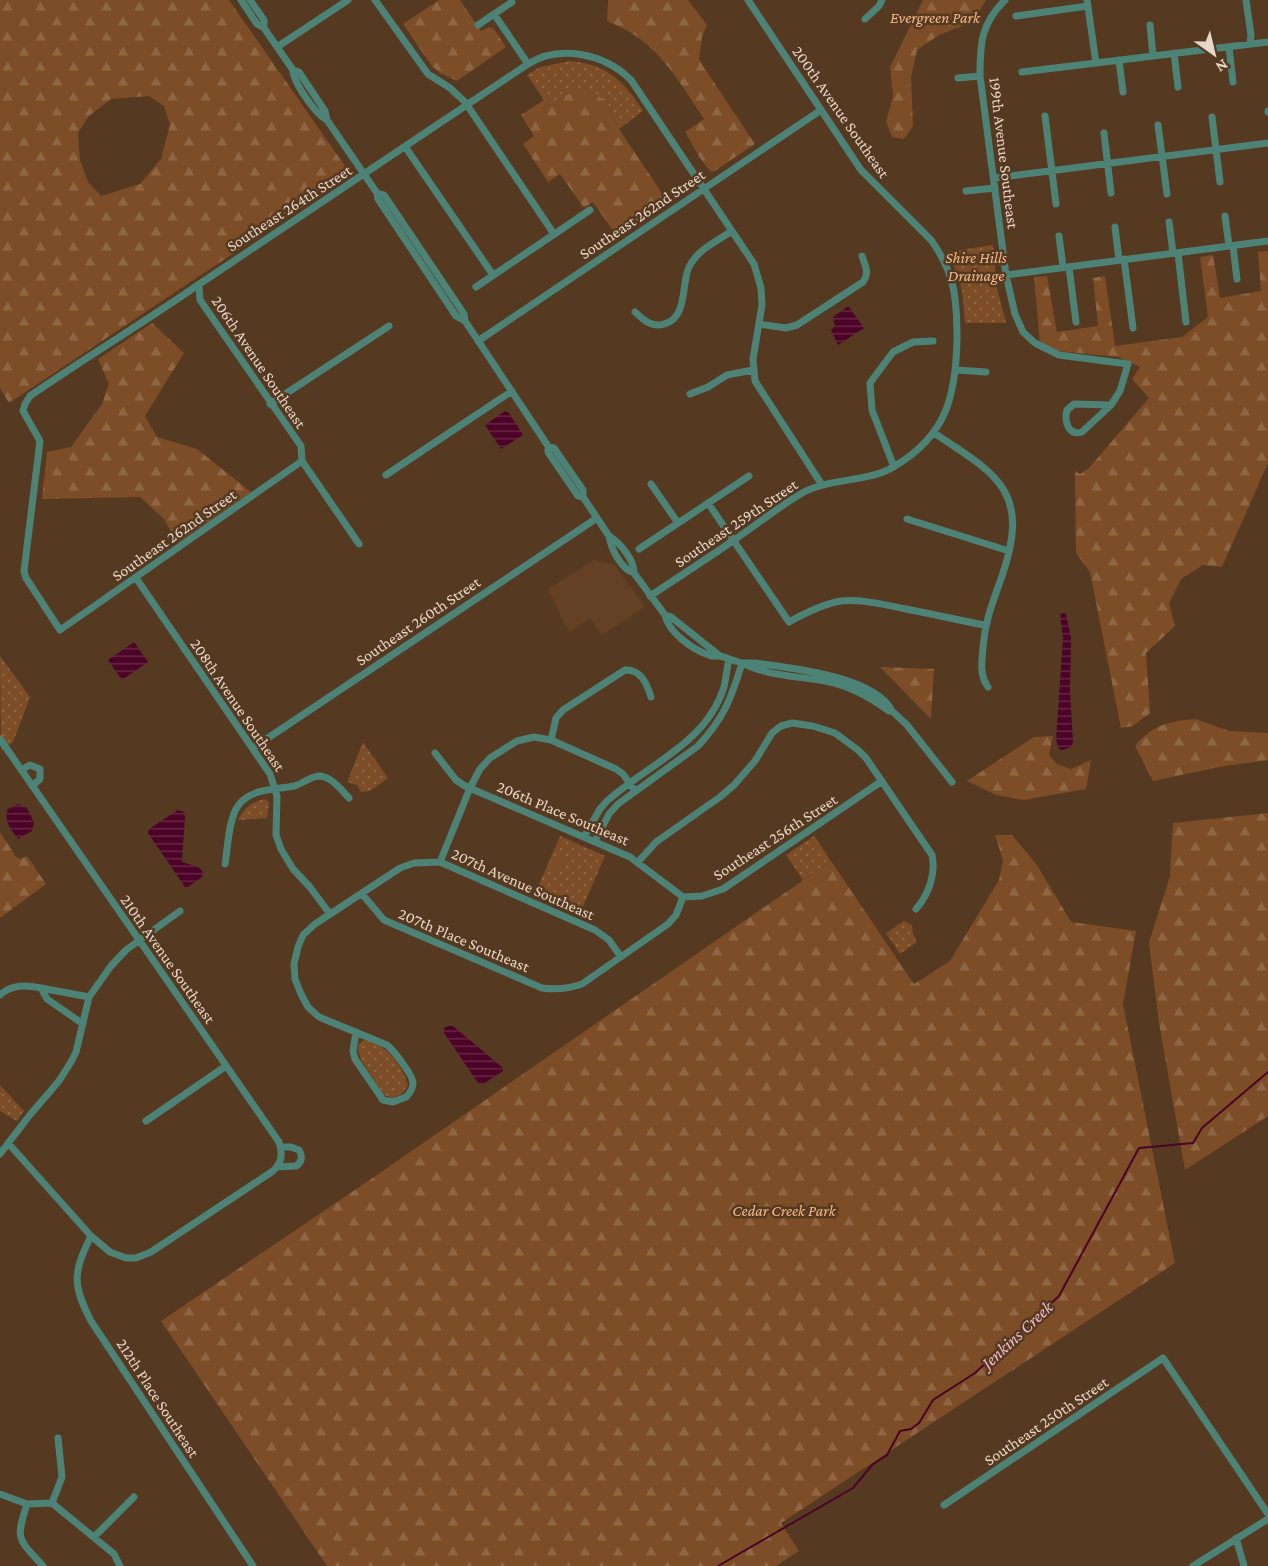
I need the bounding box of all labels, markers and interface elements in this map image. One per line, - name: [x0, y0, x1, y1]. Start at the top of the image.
- park label: Evergreen Park: [890, 9, 981, 27]
- north arrow: [1184, 24, 1244, 84]
- street label: 200th Avenue Southeast: [789, 43, 893, 182]
- text: N: [1213, 56, 1231, 76]
- street label: 199th Avenue Southeast: [986, 76, 1022, 230]
- street label: Southeast 264th Street: [224, 161, 355, 255]
- street label: Southeast 262nd Street: [576, 165, 708, 262]
- park label: Shire Hills Drainage: [945, 249, 1007, 285]
- street label: 206th Avenue Southeast: [208, 293, 310, 432]
- street label: Southeast 259th Street: [671, 475, 801, 570]
- street label: Southeast 262nd Street: [109, 485, 240, 584]
- street label: Southeast 260th Street: [353, 573, 484, 669]
- street label: 208th Avenue Southeast: [187, 636, 289, 775]
- street label: 206th Place Southeast: [494, 778, 632, 849]
- street label: Southeast 256th Street: [710, 790, 841, 883]
- street label: 207th Avenue Southeast: [449, 845, 598, 923]
- street label: 210th Avenue Southeast: [117, 892, 219, 1027]
- street label: 207th Place Southeast: [396, 905, 533, 976]
- park label: Cedar Creek Park: [732, 1202, 837, 1219]
- water label: Jenkins Creek: [975, 1296, 1058, 1375]
- street label: 212th Place Southeast: [113, 1336, 203, 1461]
- street label: Southeast 250th Street: [981, 1373, 1112, 1469]

